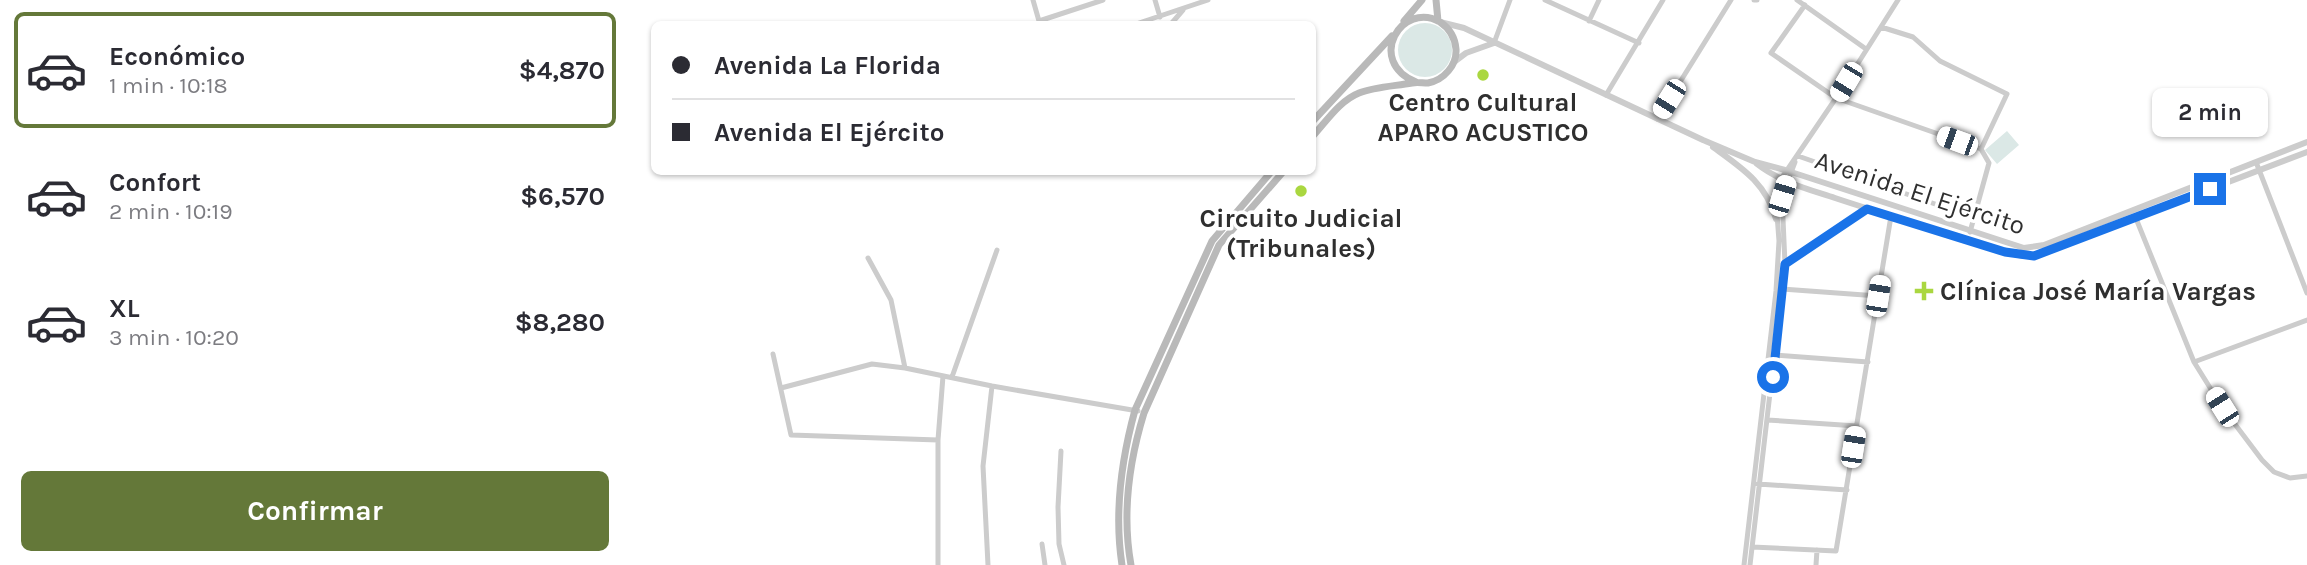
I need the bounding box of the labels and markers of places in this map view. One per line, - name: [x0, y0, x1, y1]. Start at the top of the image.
- marker: Centro Cultural APARO ACUSTICO: [1475, 67, 1491, 83]
- place label: Centro Cultural APARO ACUSTICO: [1378, 87, 1588, 148]
- marker: Circuito Judicial (Tribunales): [1293, 183, 1309, 199]
- place label: Circuito Judicial (Tribunales): [1199, 203, 1403, 264]
- place label: Clínica José María Vargas: [1940, 276, 2256, 307]
- marker: Clínica José María Vargas: [1914, 281, 1934, 301]

